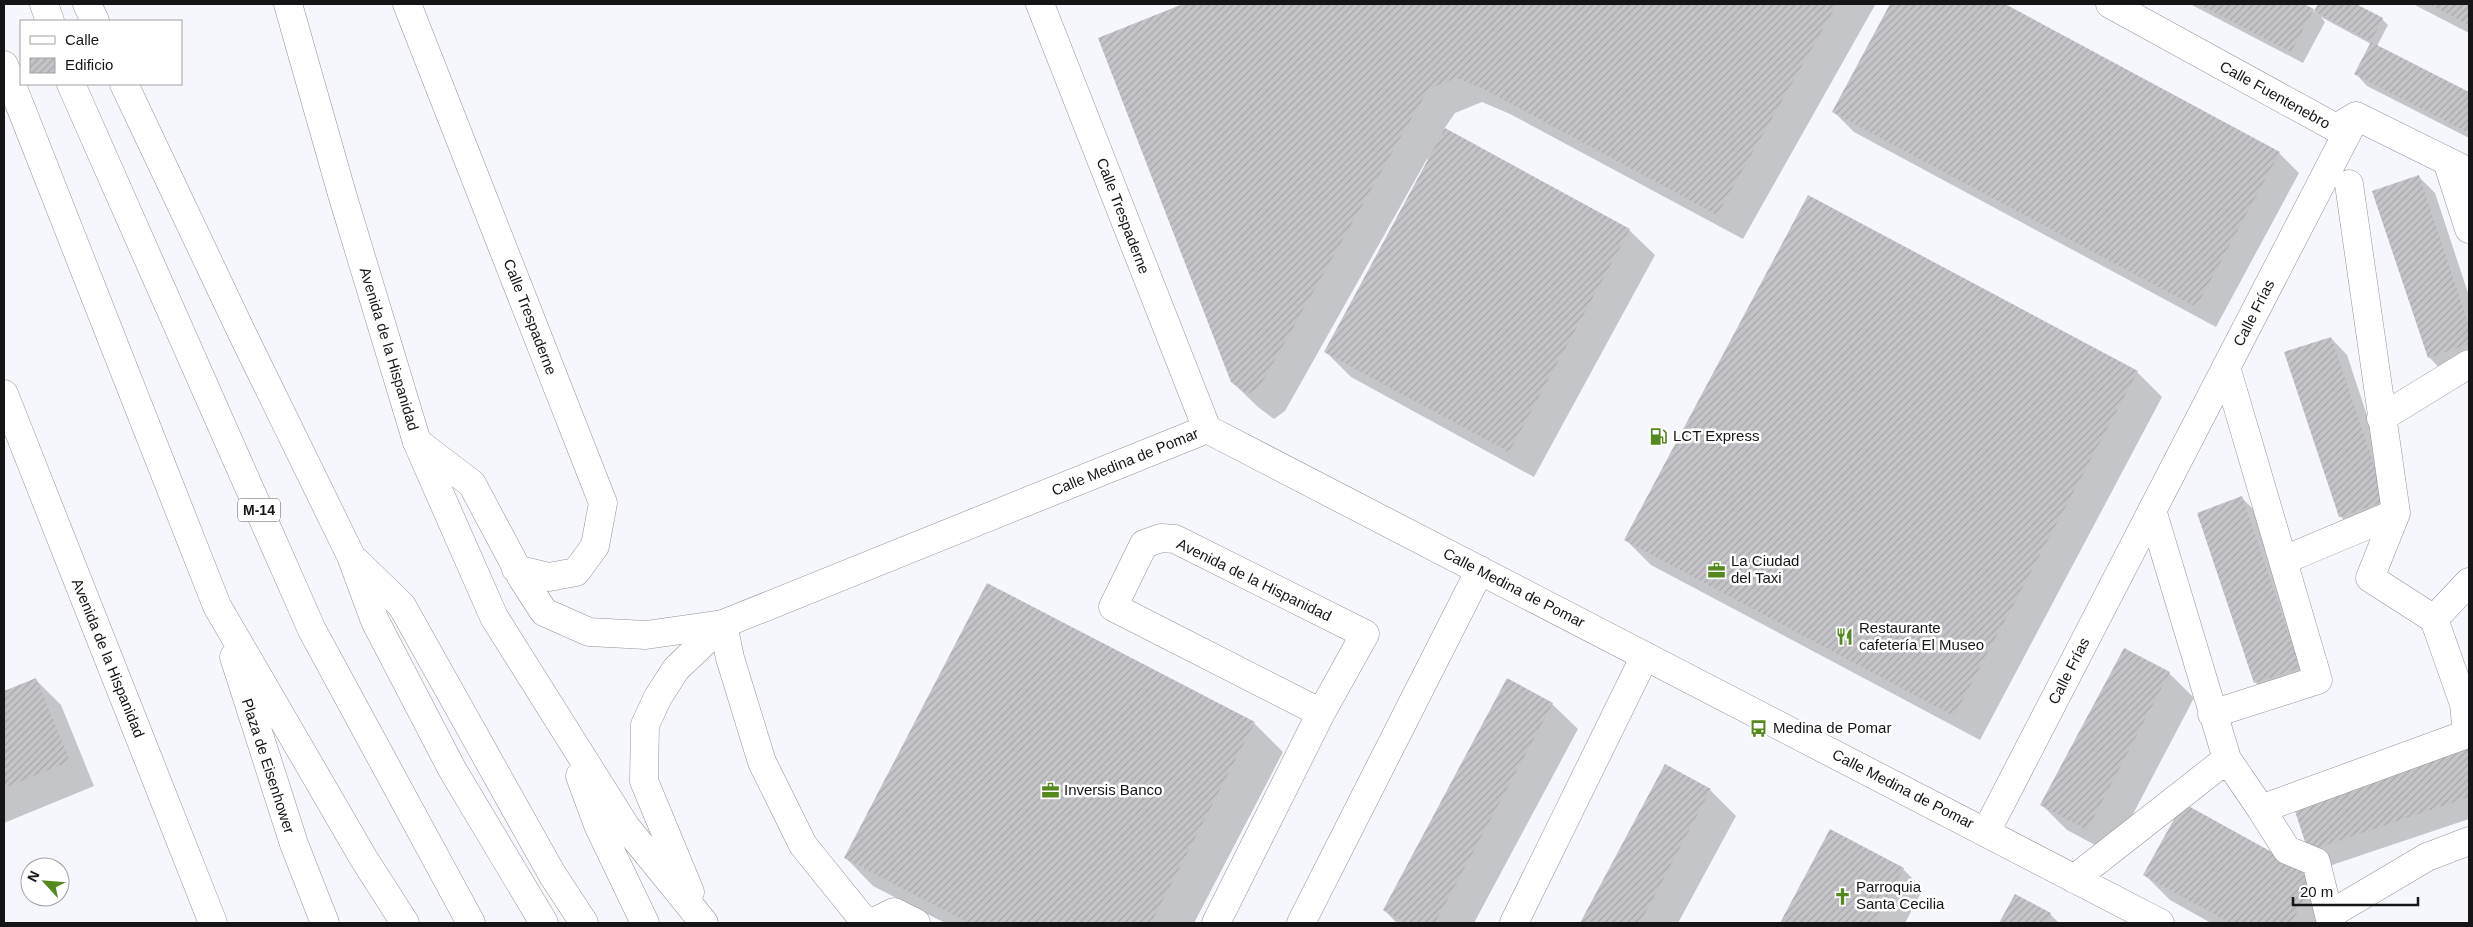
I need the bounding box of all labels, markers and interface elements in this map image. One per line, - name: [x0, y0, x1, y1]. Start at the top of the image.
- legend: [20, 20, 182, 85]
- text: Calle: [65, 31, 99, 48]
- text: Edificio: [65, 56, 113, 73]
- street label: Calle Fuentenebro: [2217, 57, 2333, 132]
- street label: Calle Trespaderne: [1094, 156, 1153, 276]
- street label: Calle Trespaderne: [501, 257, 560, 377]
- street label: Avenida de la Hispanidad: [357, 265, 422, 433]
- street label: Calle Frías: [2230, 277, 2278, 349]
- street label: Calle Medina de Pomar: [1049, 424, 1201, 499]
- fuel station icon: LCT Express: [1649, 426, 1669, 446]
- place label: LCT Express: [1673, 427, 1759, 444]
- road number: M-14: [238, 498, 280, 522]
- street label: Avenida de la Hispanidad: [1174, 535, 1334, 624]
- street label: Calle Medina de Pomar: [1441, 544, 1588, 631]
- place label: La Ciudad del Taxi: [1731, 552, 1799, 586]
- office icon: La Ciudad del Taxi: [1707, 560, 1727, 580]
- street label: Avenida de la Hispanidad: [69, 576, 148, 740]
- place label: Restaurante cafetería El Museo: [1859, 619, 1984, 653]
- restaurant icon: Restaurante cafetería El Museo: [1835, 627, 1855, 647]
- street label: Calle Frías: [2045, 635, 2093, 707]
- street label: Plaza de Eisenhower: [239, 696, 298, 835]
- bus stop icon: Medina de Pomar: [1749, 718, 1769, 738]
- place label: Medina de Pomar: [1773, 719, 1891, 736]
- street label: Calle Medina de Pomar: [1830, 745, 1977, 832]
- office icon: Inversis Banco: [1040, 780, 1060, 800]
- place label: Inversis Banco: [1064, 781, 1162, 798]
- north arrow: [20, 857, 70, 907]
- text: N: [24, 868, 43, 884]
- scale bar: [2293, 874, 2418, 906]
- place label: Parroquia Santa Cecilia: [1856, 878, 1945, 912]
- text: 20 m: [2300, 883, 2333, 900]
- church icon: Parroquia Santa Cecilia: [1832, 886, 1852, 906]

